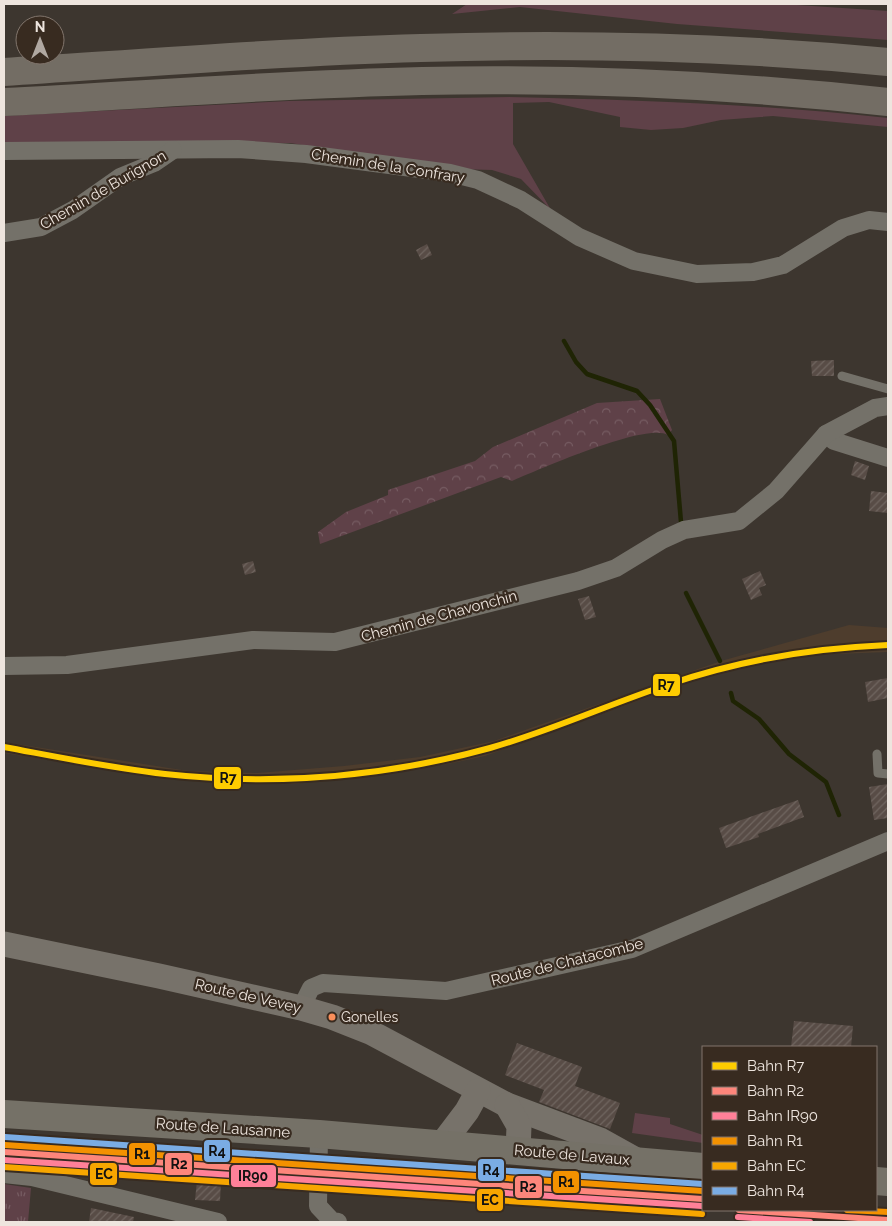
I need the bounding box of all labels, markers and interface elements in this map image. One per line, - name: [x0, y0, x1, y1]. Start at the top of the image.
- north arrow: [15, 15, 65, 65]
- text: N: [35, 19, 45, 35]
- street label: Chemin de la Confrary: [310, 145, 466, 187]
- street label: Chemin de Burignon: [37, 147, 169, 233]
- street label: Chemin de Chavonchin: [359, 586, 519, 646]
- line badge: R7: [652, 673, 681, 697]
- text: R7: [657, 677, 675, 693]
- line badge: R7: [213, 766, 242, 790]
- text: R7: [219, 770, 237, 786]
- street label: Route de Chatacombe: [489, 934, 645, 990]
- street label: Route de Vevey: [193, 975, 303, 1017]
- place label: Gonelles: [341, 1009, 399, 1025]
- marker: Gonelles: [327, 1012, 337, 1022]
- legend: [702, 1046, 877, 1211]
- text: Bahn R7: [747, 1057, 804, 1075]
- text: Bahn R2: [747, 1082, 804, 1100]
- text: Bahn IR90: [747, 1107, 818, 1125]
- street label: Route de Lausanne: [155, 1114, 291, 1142]
- text: Bahn R1: [747, 1132, 803, 1150]
- line badge: R4: [203, 1139, 231, 1163]
- street label: Route de Lavaux: [513, 1141, 631, 1169]
- line badge: R1: [128, 1142, 156, 1166]
- text: R4: [208, 1143, 226, 1159]
- text: R1: [134, 1146, 150, 1162]
- line badge: R2: [164, 1152, 193, 1176]
- text: R2: [170, 1156, 188, 1172]
- text: Bahn EC: [747, 1157, 806, 1175]
- line badge: R4: [477, 1158, 505, 1182]
- line badge: EC: [89, 1162, 118, 1186]
- text: R4: [482, 1162, 500, 1178]
- line badge: IR90: [230, 1164, 277, 1188]
- text: EC: [95, 1166, 113, 1182]
- text: IR90: [238, 1168, 268, 1184]
- line badge: R1: [552, 1170, 580, 1194]
- text: R1: [558, 1174, 574, 1190]
- line badge: R2: [514, 1175, 543, 1199]
- text: R2: [519, 1179, 537, 1195]
- text: Bahn R4: [747, 1182, 804, 1200]
- line badge: EC: [476, 1188, 504, 1212]
- text: EC: [481, 1192, 499, 1208]

